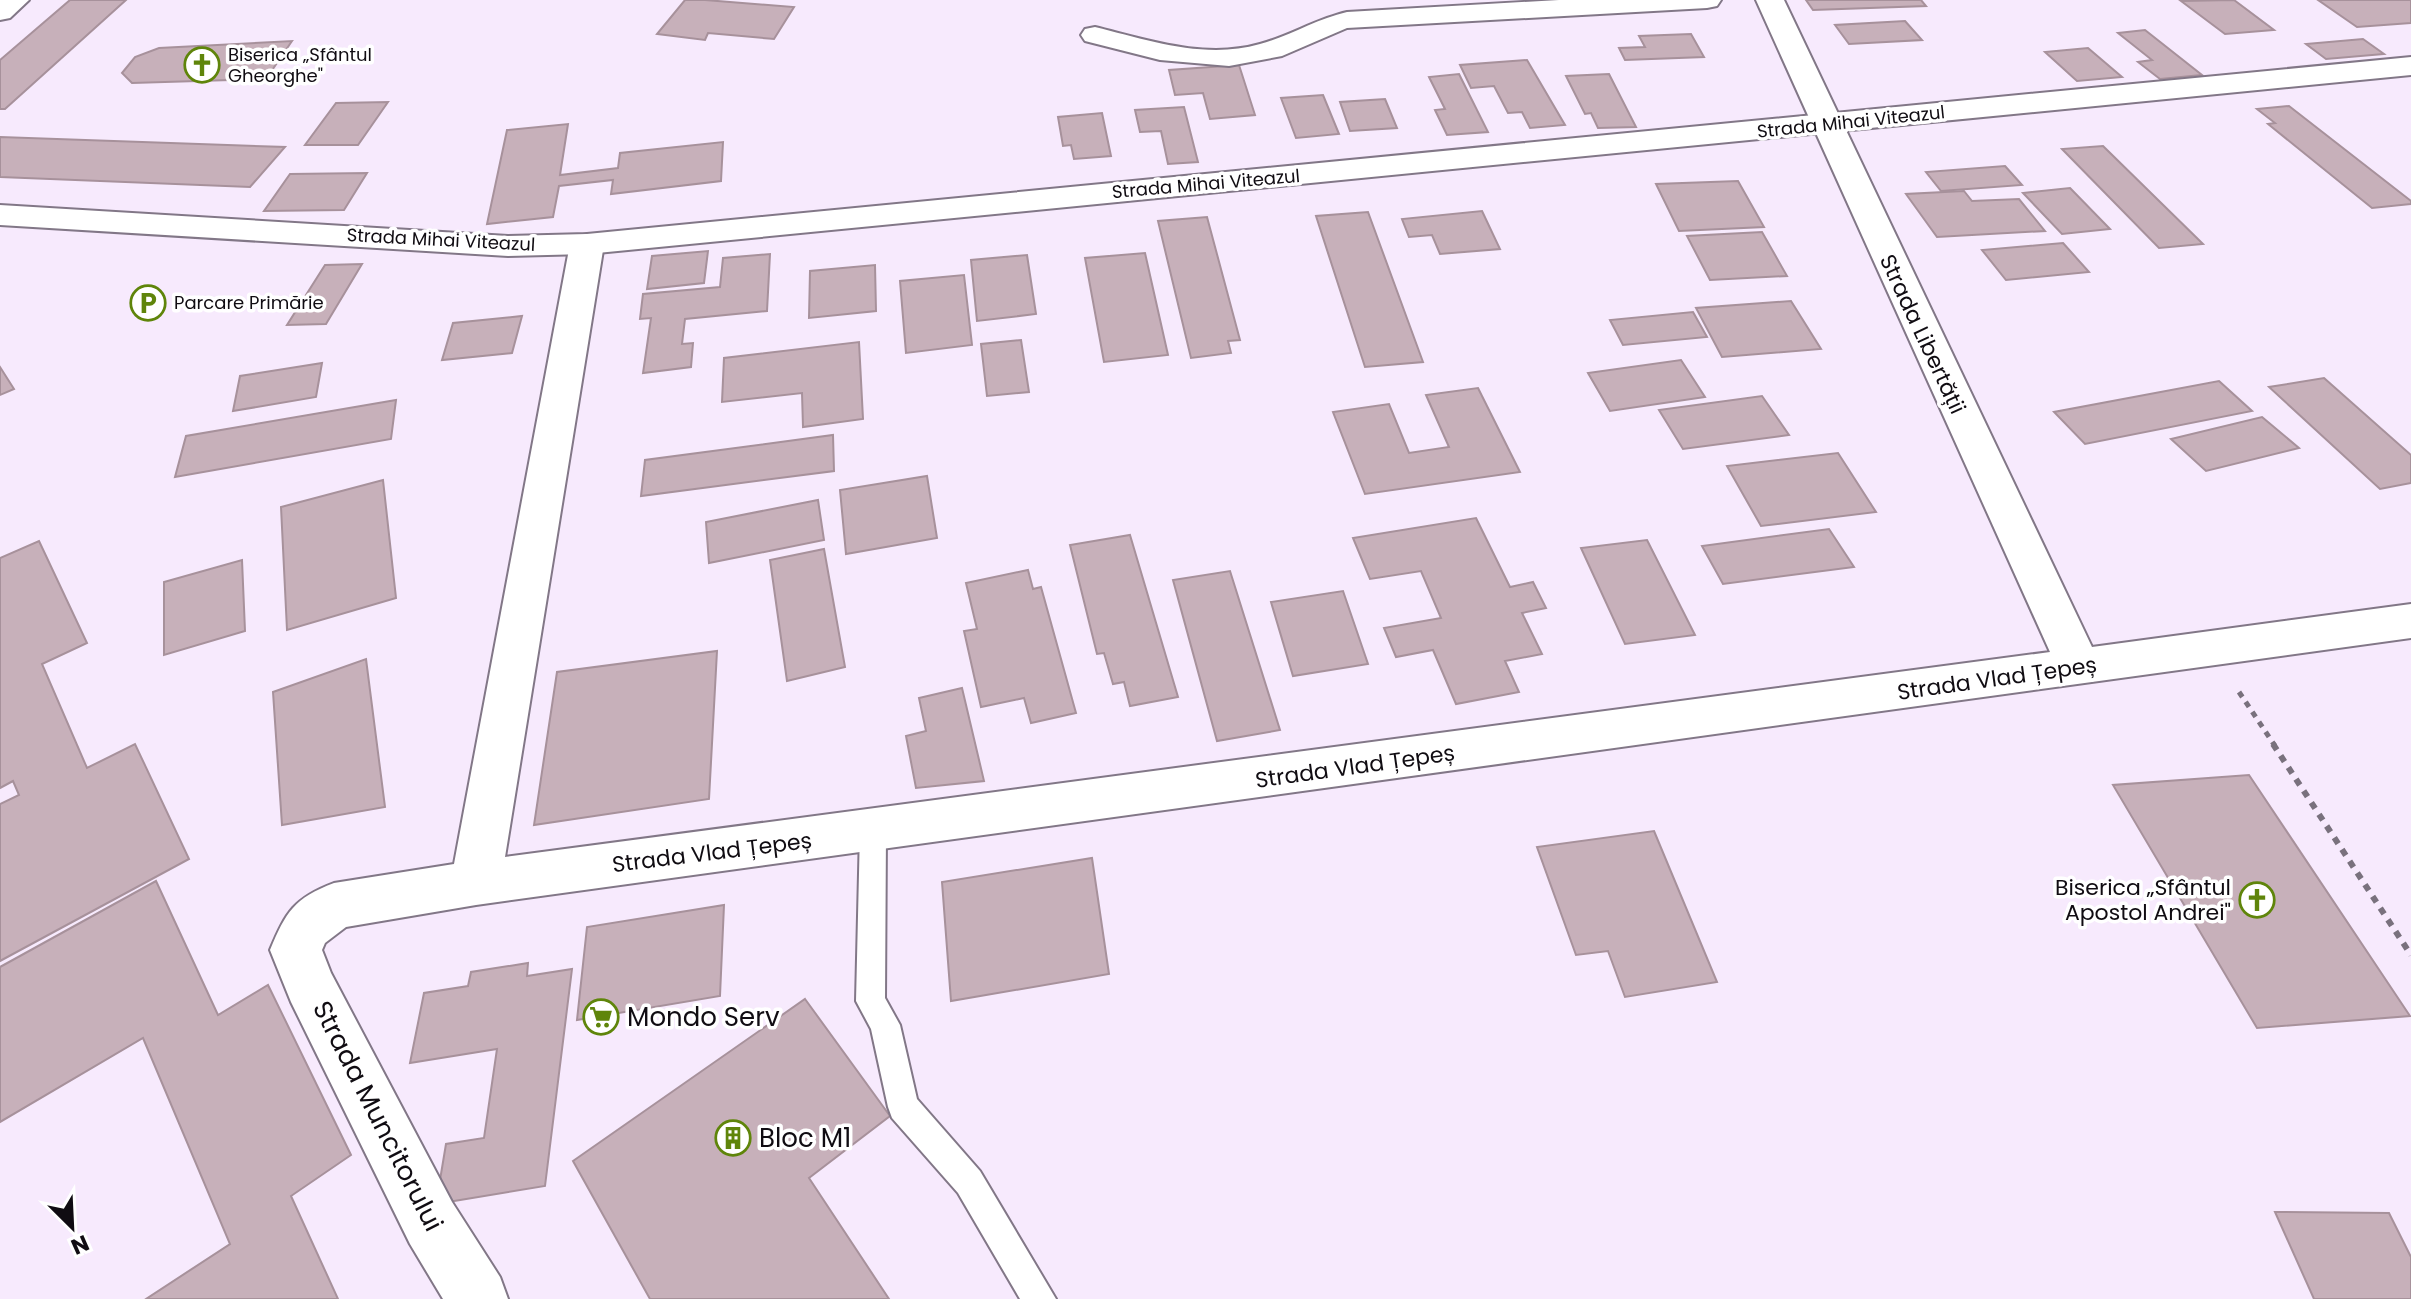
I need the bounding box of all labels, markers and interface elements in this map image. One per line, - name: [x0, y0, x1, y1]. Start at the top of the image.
- place label: Biserica „Sfântul Gheorghe": [228, 42, 372, 88]
- church icon: Biserica „Sfântul Gheorghe": [183, 46, 221, 84]
- street label: Strada Mihai Viteazul: [1756, 99, 1946, 144]
- street label: Strada Mihai Viteazul: [1111, 163, 1301, 204]
- street label: Strada Mihai Viteazul: [346, 222, 536, 257]
- street label: Strada Libertății: [1872, 249, 1973, 419]
- parking icon: Parcare Primărie: [129, 284, 167, 322]
- place label: Parcare Primărie: [174, 290, 324, 315]
- street label: Strada Vlad Țepeș: [1895, 649, 2099, 708]
- street label: Strada Vlad Țepeș: [1253, 737, 1457, 796]
- street label: Strada Vlad Țepeș: [610, 825, 814, 880]
- place label: Biserica „Sfântul Apostol Andrei": [2055, 872, 2231, 928]
- church icon: Biserica „Sfântul Apostol Andrei": [2238, 881, 2276, 919]
- street label: Strada Muncitorului: [304, 995, 452, 1237]
- supermarket icon: Mondo Serv: [582, 998, 620, 1036]
- place label: Mondo Serv: [627, 999, 780, 1035]
- building icon: Bloc M1: [714, 1119, 752, 1157]
- place label: Bloc M1: [759, 1120, 851, 1156]
- north arrow: [32, 1187, 112, 1267]
- text: N: [66, 1227, 94, 1262]

